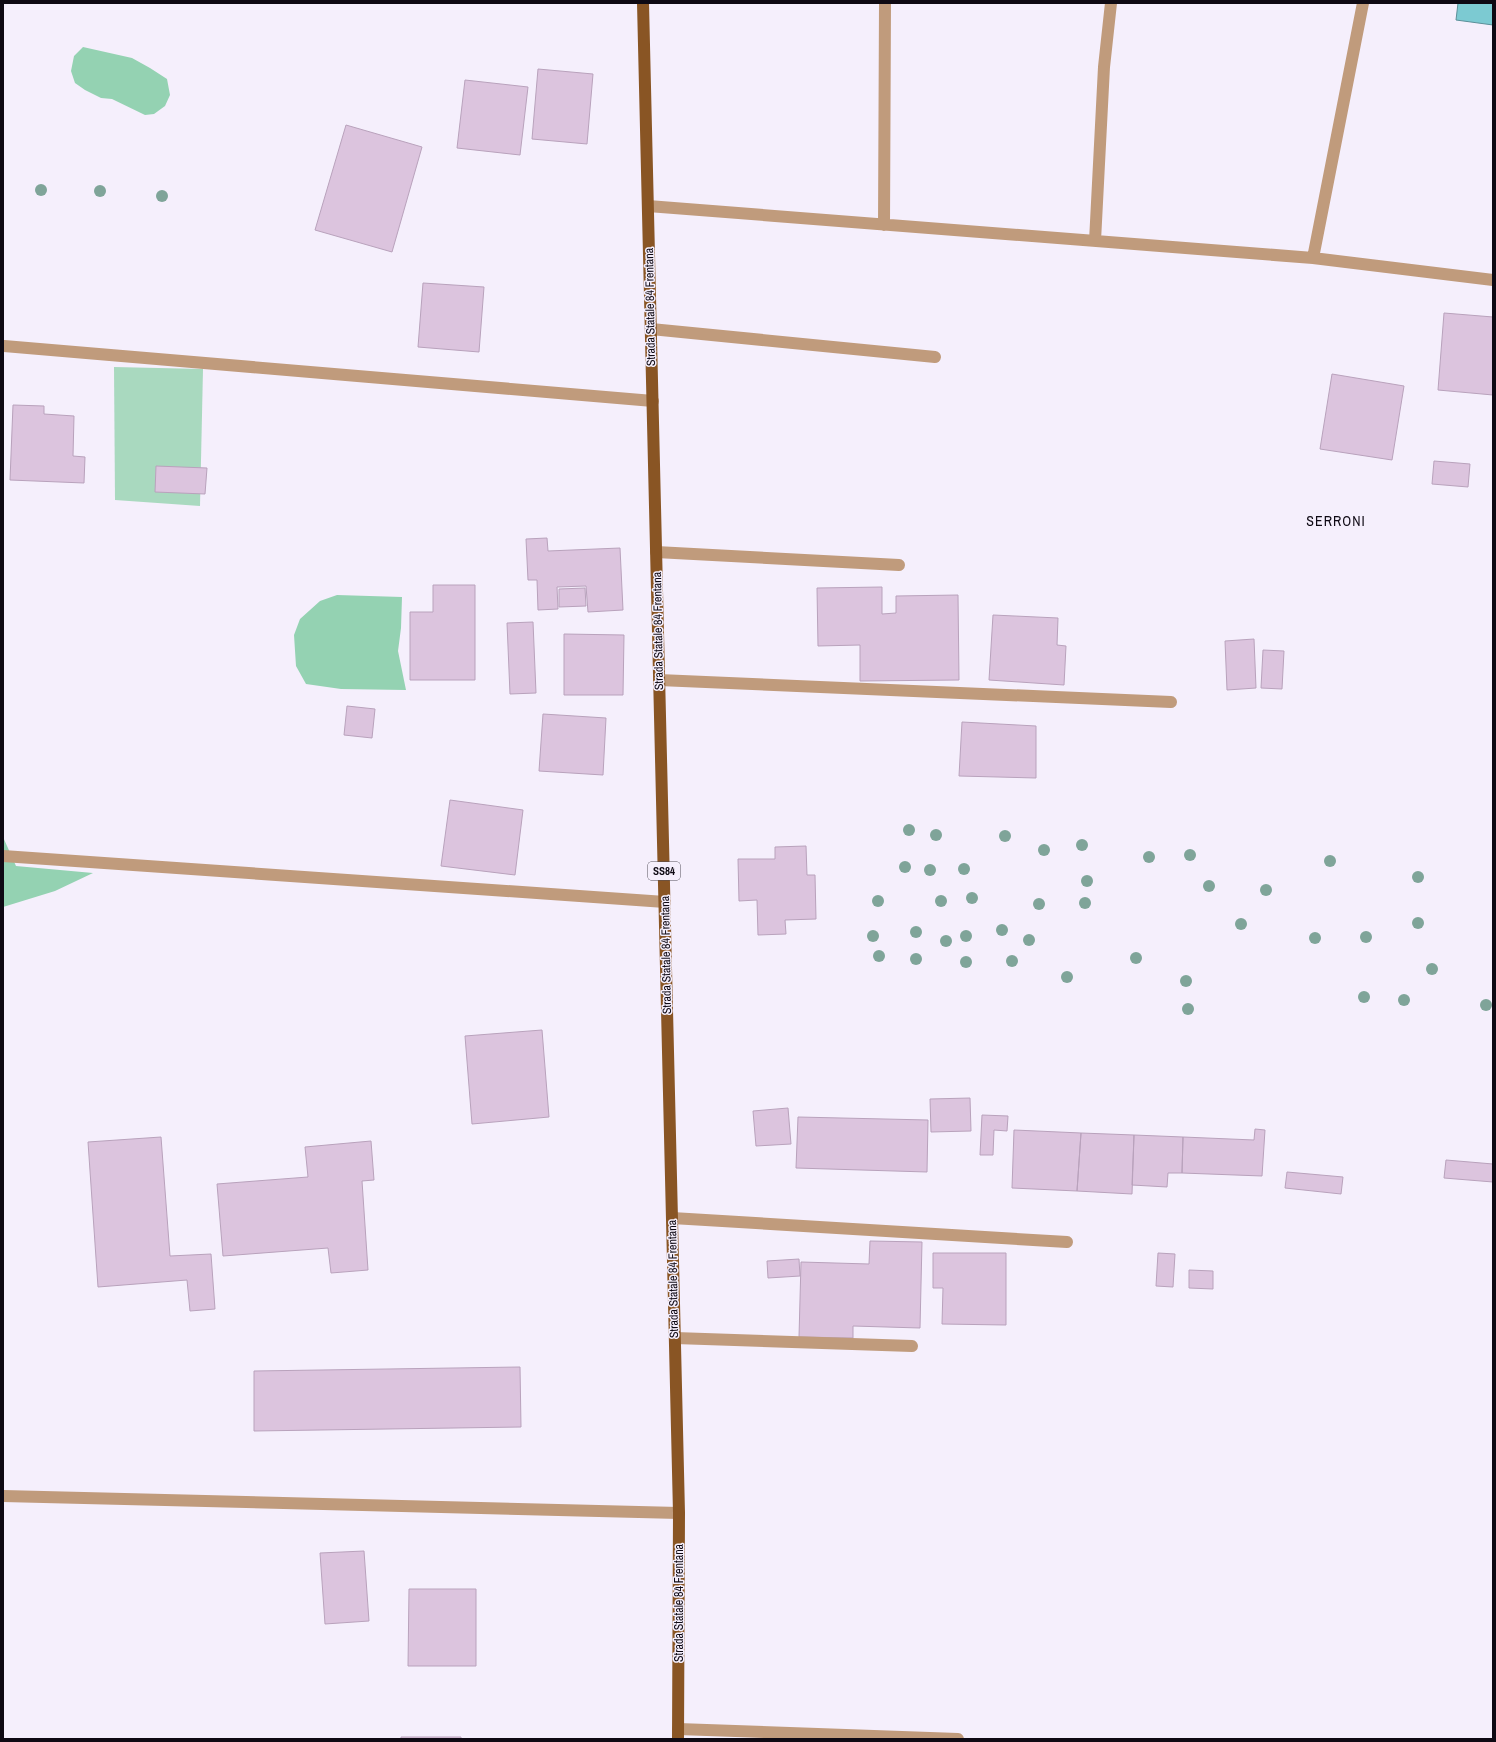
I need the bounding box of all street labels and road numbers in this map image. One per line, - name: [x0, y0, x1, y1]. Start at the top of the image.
- street label: Strada Statale 84 Frentana: [641, 247, 659, 366]
- street label: Strada Statale 84 Frentana: [649, 571, 667, 690]
- road number: SS84: [648, 862, 680, 880]
- street label: Strada Statale 84 Frentana: [657, 895, 675, 1014]
- street label: Strada Statale 84 Frentana: [664, 1219, 682, 1338]
- street label: Strada Statale 84 Frentana: [671, 1543, 687, 1662]

